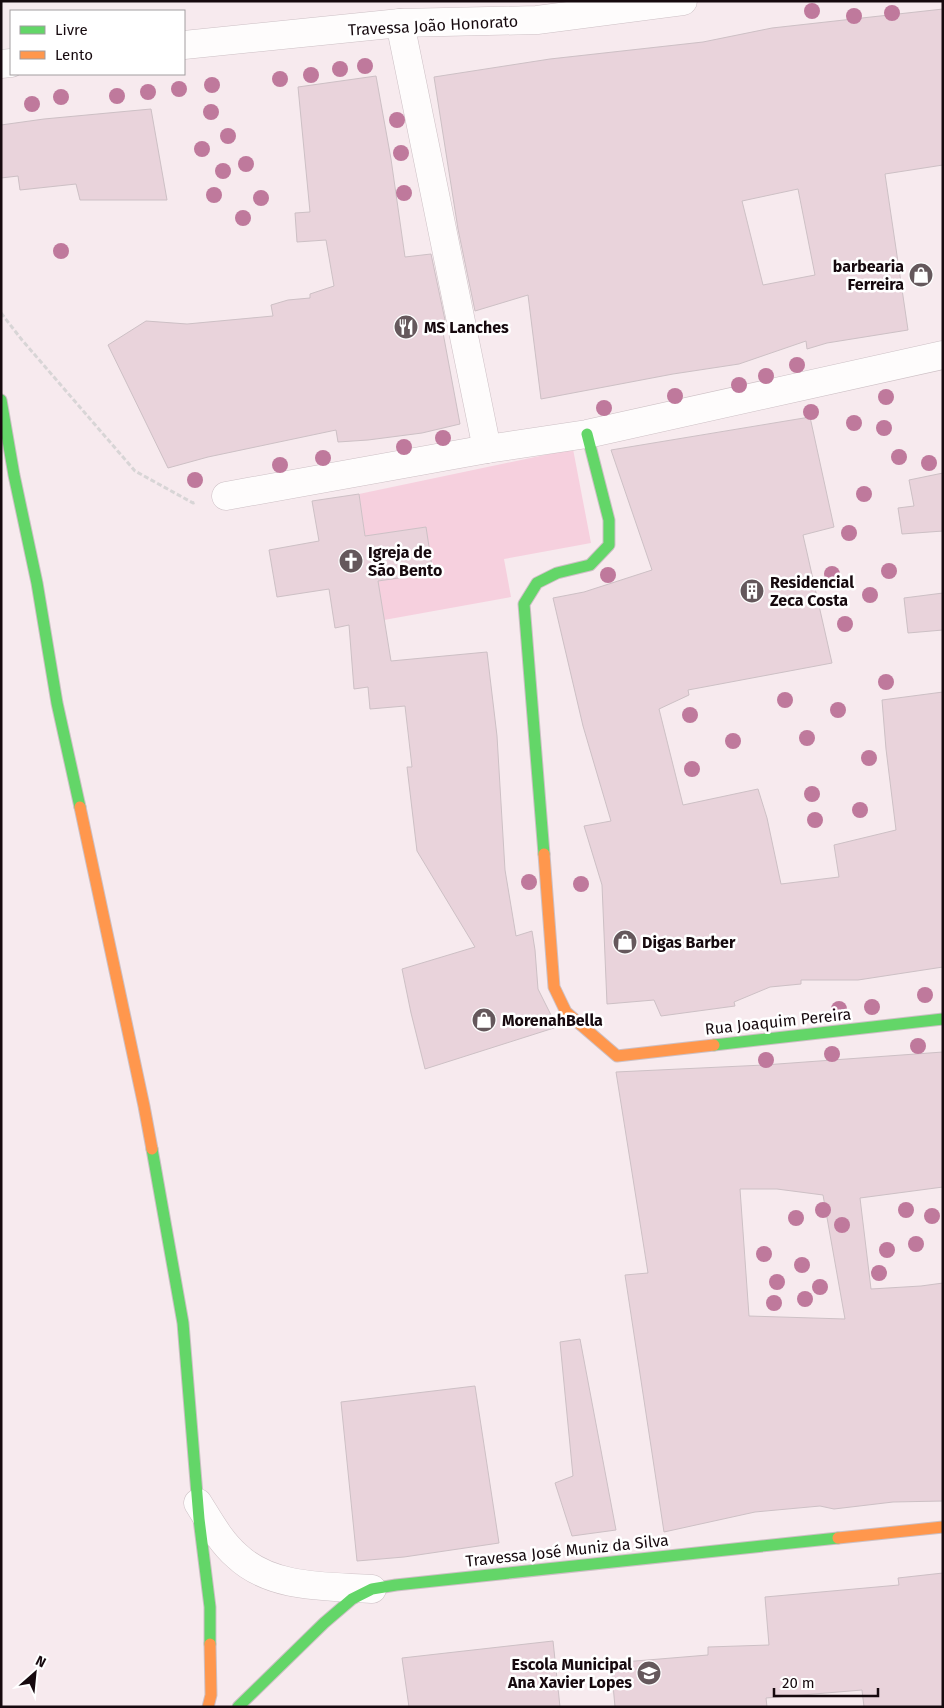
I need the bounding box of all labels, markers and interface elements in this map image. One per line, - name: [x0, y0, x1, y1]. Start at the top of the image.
- legend: [10, 10, 185, 75]
- street label: Travessa João Honorato: [347, 12, 519, 39]
- text: Livre: [55, 21, 88, 39]
- text: Lento: [55, 46, 93, 64]
- place label: barbearia Ferreira: [833, 257, 904, 294]
- shop icon: barbearia Ferreira: [908, 262, 934, 288]
- restaurant icon: MS Lanches: [393, 314, 419, 340]
- place label: MS Lanches: [424, 318, 509, 337]
- place label: Igreja de São Bento: [368, 543, 442, 580]
- church icon: Igreja de São Bento: [338, 548, 364, 574]
- place label: Residencial Zeca Costa: [770, 573, 854, 610]
- building icon: Residencial Zeca Costa: [739, 578, 765, 604]
- shop icon: Digas Barber: [612, 929, 638, 955]
- place label: Digas Barber: [642, 933, 736, 952]
- street label: Rua Joaquim Pereira: [704, 1004, 852, 1039]
- shop icon: MorenahBella: [471, 1007, 497, 1033]
- place label: MorenahBella: [502, 1011, 603, 1030]
- street label: Travessa José Muniz da Silva: [465, 1530, 670, 1571]
- north arrow: [10, 1648, 60, 1698]
- text: N: [33, 1652, 49, 1672]
- place label: Escola Municipal Ana Xavier Lopes: [507, 1655, 632, 1692]
- school or university icon: Escola Municipal Ana Xavier Lopes: [636, 1660, 662, 1686]
- scale bar: [774, 1666, 878, 1698]
- text: 20 m: [782, 1674, 815, 1692]

